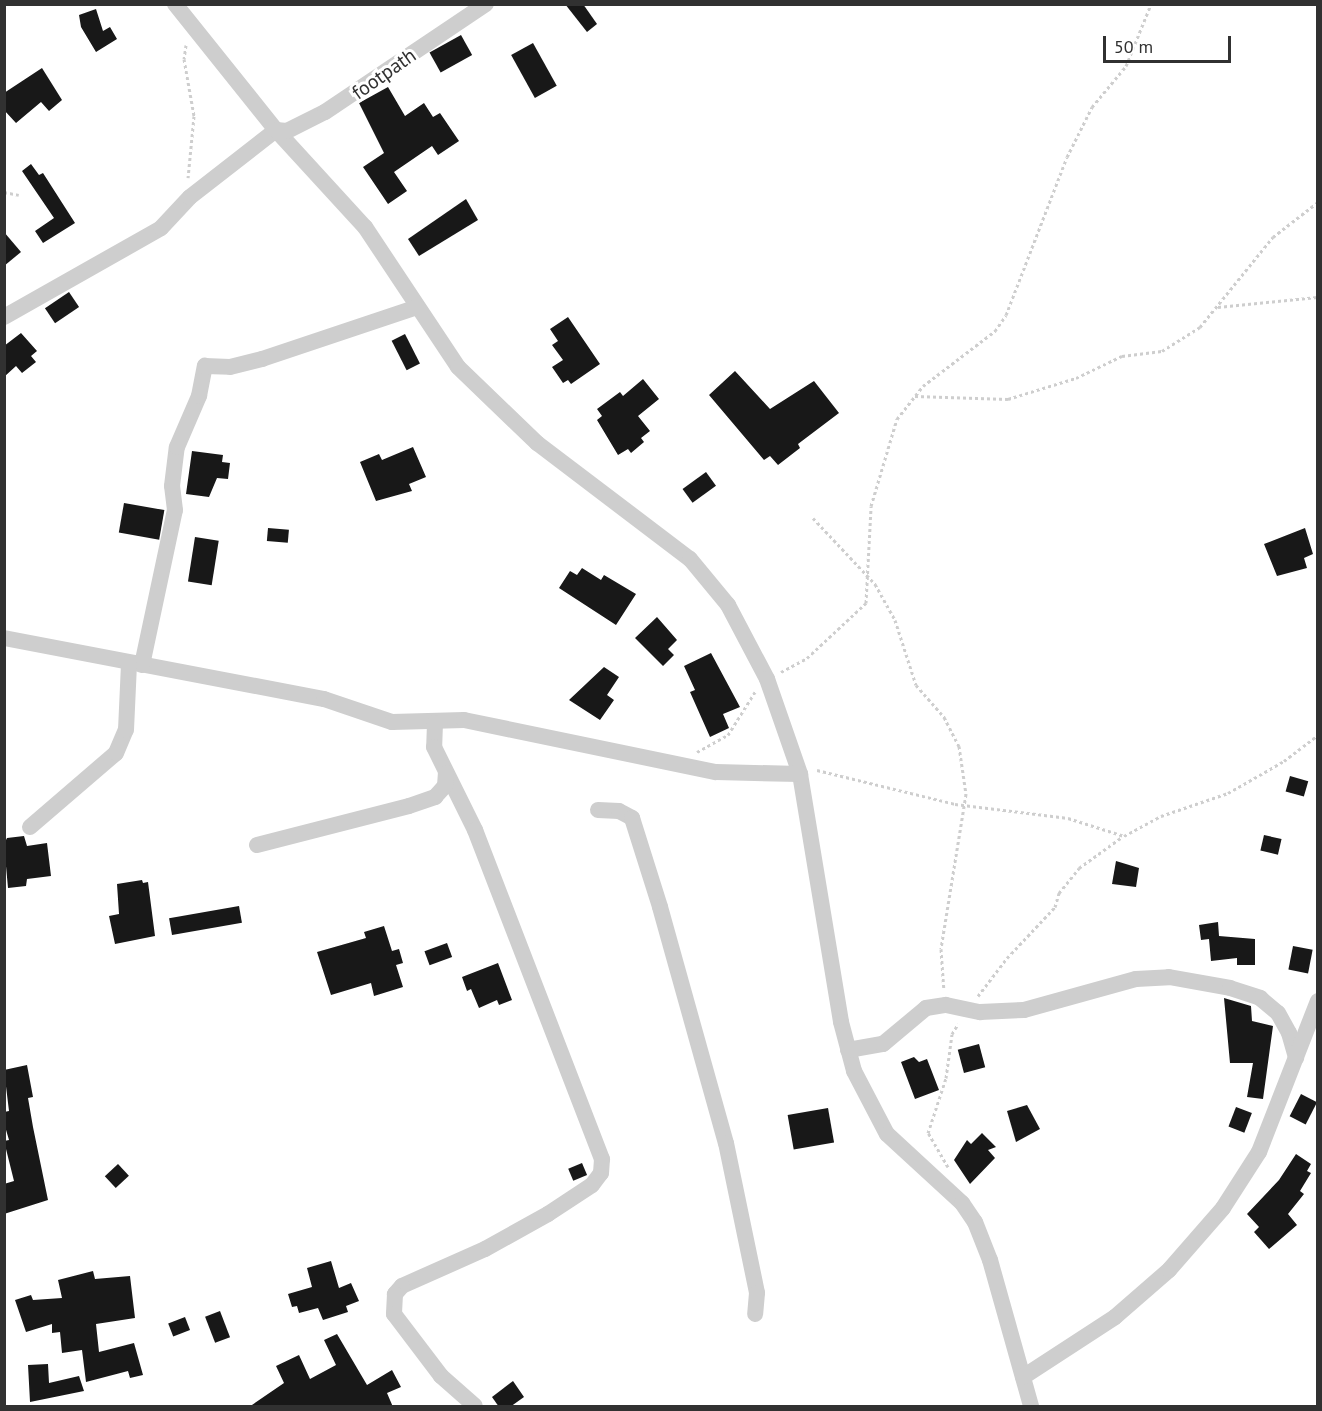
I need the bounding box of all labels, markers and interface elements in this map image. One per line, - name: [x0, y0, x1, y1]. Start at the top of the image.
- scale bar: [1106, 24, 1234, 62]
- text: 50 m: [1114, 35, 1153, 58]
- street label: footpath: [347, 43, 421, 105]

